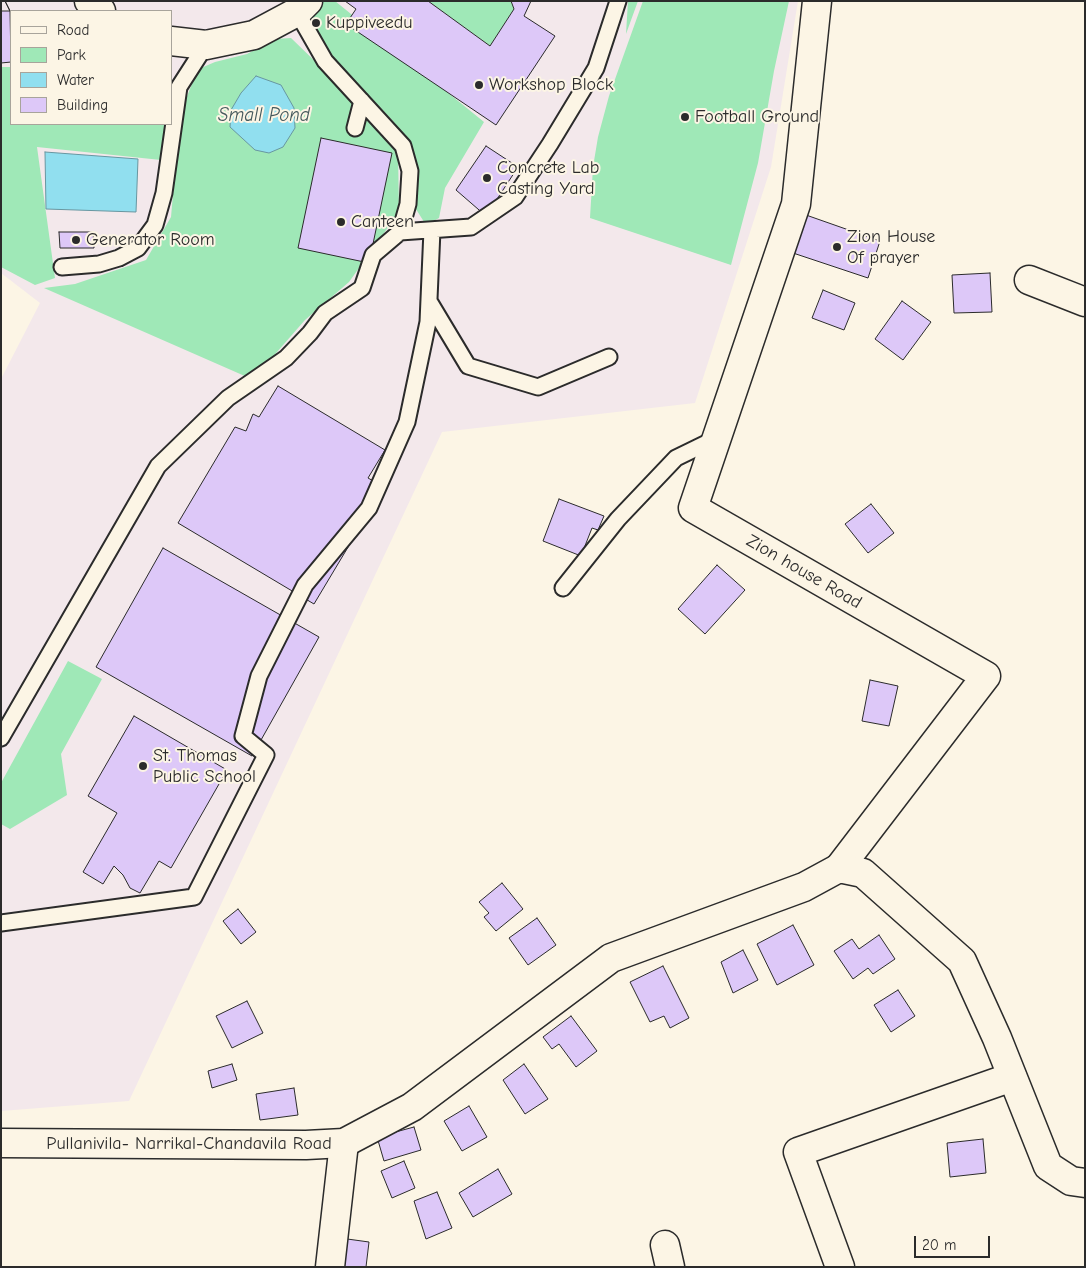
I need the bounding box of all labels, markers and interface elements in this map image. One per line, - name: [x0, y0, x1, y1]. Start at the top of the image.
- legend: [10, 10, 172, 125]
- place label: Kuppiveedu: [326, 12, 412, 34]
- marker: Kuppiveedu: [310, 17, 322, 29]
- text: Road: [57, 21, 89, 39]
- text: Park: [57, 46, 86, 64]
- text: Water: [57, 71, 94, 89]
- place label: Workshop Block: [489, 74, 614, 96]
- marker: Workshop Block: [473, 79, 485, 91]
- text: Building: [57, 96, 108, 114]
- water label: Small Pond: [218, 105, 310, 127]
- place label: Football Ground: [695, 106, 819, 128]
- marker: Football Ground: [679, 111, 691, 123]
- place label: Concrete Lab Casting Yard: [497, 157, 599, 200]
- marker: Concrete Lab Casting Yard: [481, 172, 493, 184]
- place label: Canteen: [351, 211, 414, 233]
- marker: Canteen: [335, 216, 347, 228]
- place label: Zion House Of prayer: [847, 226, 935, 268]
- place label: Generator Room: [86, 229, 215, 251]
- marker: Generator Room: [70, 234, 82, 246]
- marker: Zion House Of prayer: [831, 241, 843, 253]
- street label: Zion house Road: [742, 530, 866, 614]
- place label: St. Thomas Public School: [153, 745, 256, 788]
- marker: St. Thomas Public School: [137, 760, 149, 772]
- street label: Pullanivila- Narrikal-Chandavila Road: [46, 1133, 332, 1155]
- scale bar: [916, 1226, 992, 1258]
- text: 20 m: [922, 1236, 956, 1254]

